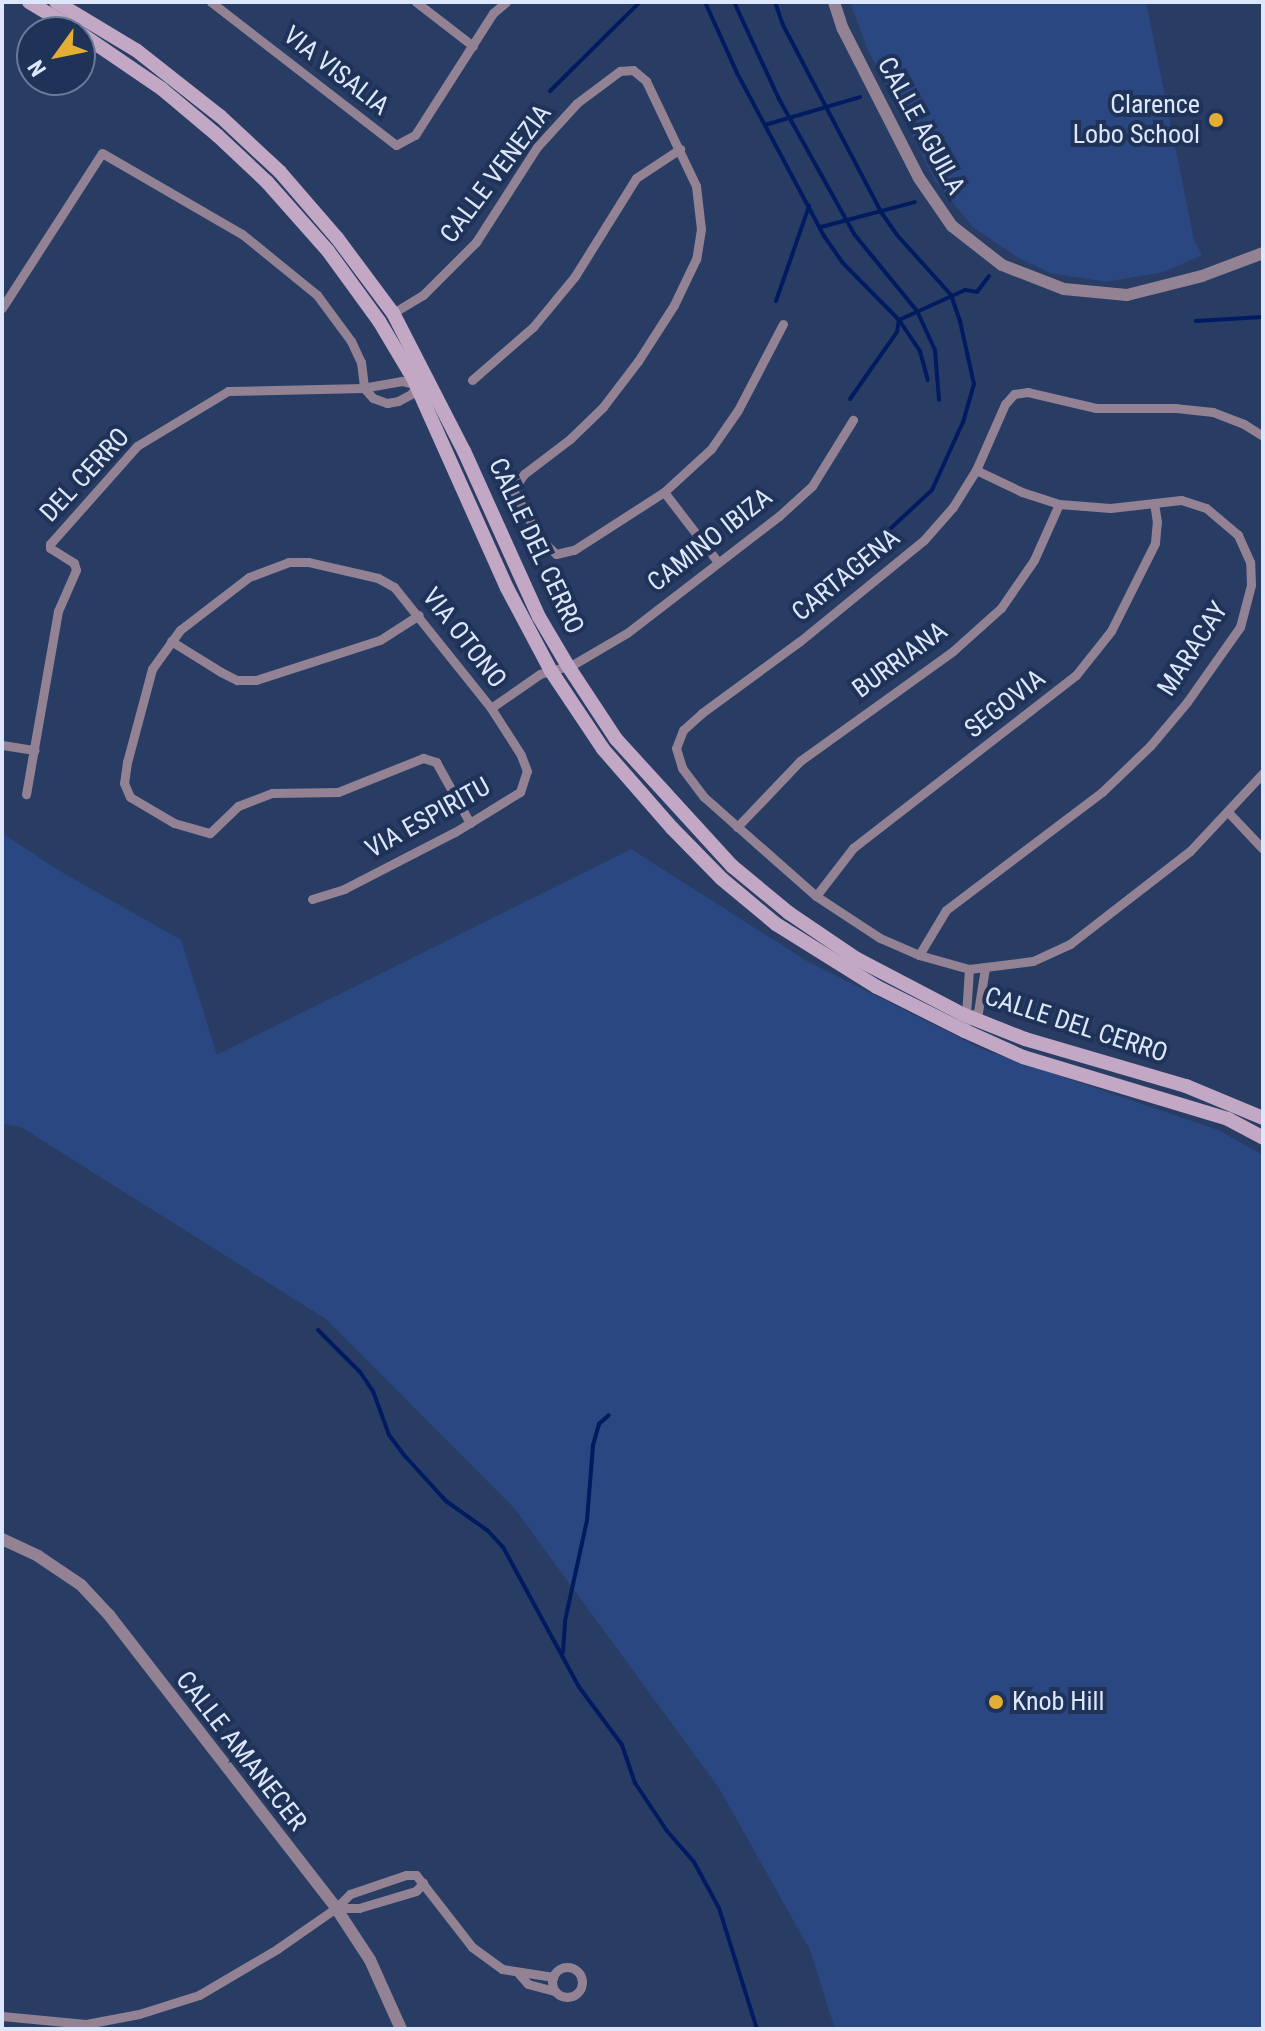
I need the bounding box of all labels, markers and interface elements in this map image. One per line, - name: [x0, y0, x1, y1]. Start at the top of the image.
- north arrow: [16, 16, 96, 96]
- street label: VIA VISALIA: [277, 20, 395, 122]
- street label: CALLE AGUILA: [870, 52, 972, 200]
- text: N: [23, 56, 51, 81]
- place label: Clarence Lobo School: [1073, 89, 1200, 150]
- street label: CALLE VENEZIA: [434, 99, 558, 249]
- marker: Clarence Lobo School: [1207, 111, 1225, 129]
- street label: DEL CERRO: [34, 422, 136, 528]
- street label: CALLE DEL CERRO: [482, 453, 590, 639]
- street label: CAMINO IBIZA: [641, 482, 779, 598]
- street label: CARTAGENA: [786, 522, 906, 628]
- street label: VIA OTONO: [415, 582, 513, 694]
- street label: MARACAY: [1151, 596, 1235, 702]
- street label: BURRIANA: [847, 615, 953, 705]
- street label: SEGOVIA: [959, 663, 1051, 745]
- street label: VIA ESPIRITU: [360, 771, 496, 865]
- street label: CALLE DEL CERRO: [981, 981, 1171, 1069]
- street label: CALLE AMANECER: [169, 1665, 313, 1837]
- place label: Knob Hill: [1012, 1686, 1104, 1718]
- marker: Knob Hill: [987, 1693, 1005, 1711]

